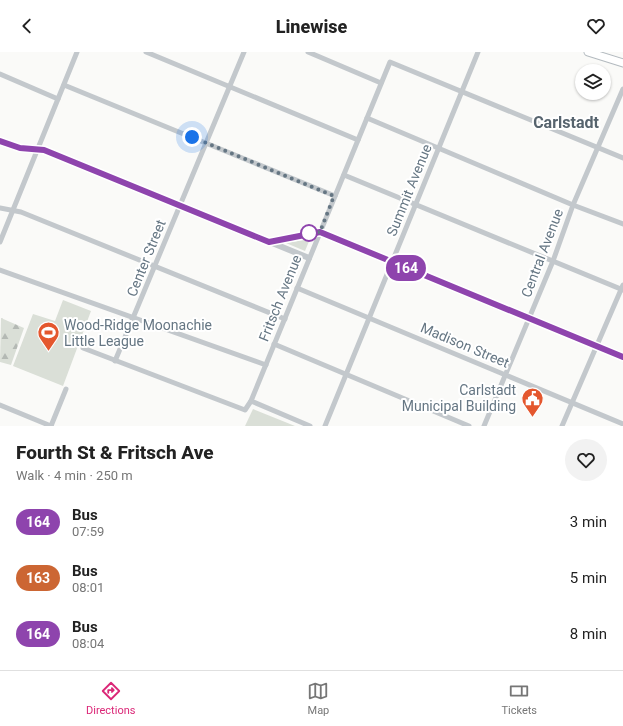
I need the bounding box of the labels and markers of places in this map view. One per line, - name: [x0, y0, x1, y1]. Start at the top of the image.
- unlabelled marker: [300, 224, 318, 242]
- place label: Wood-Ridge Moonachie Little League: [64, 317, 212, 349]
- sports icon: Wood-Ridge Moonachie Little League: [35, 320, 61, 353]
- place label: Carlstadt Municipal Building: [402, 382, 516, 414]
- public building icon: Carlstadt Municipal Building: [519, 385, 545, 418]

